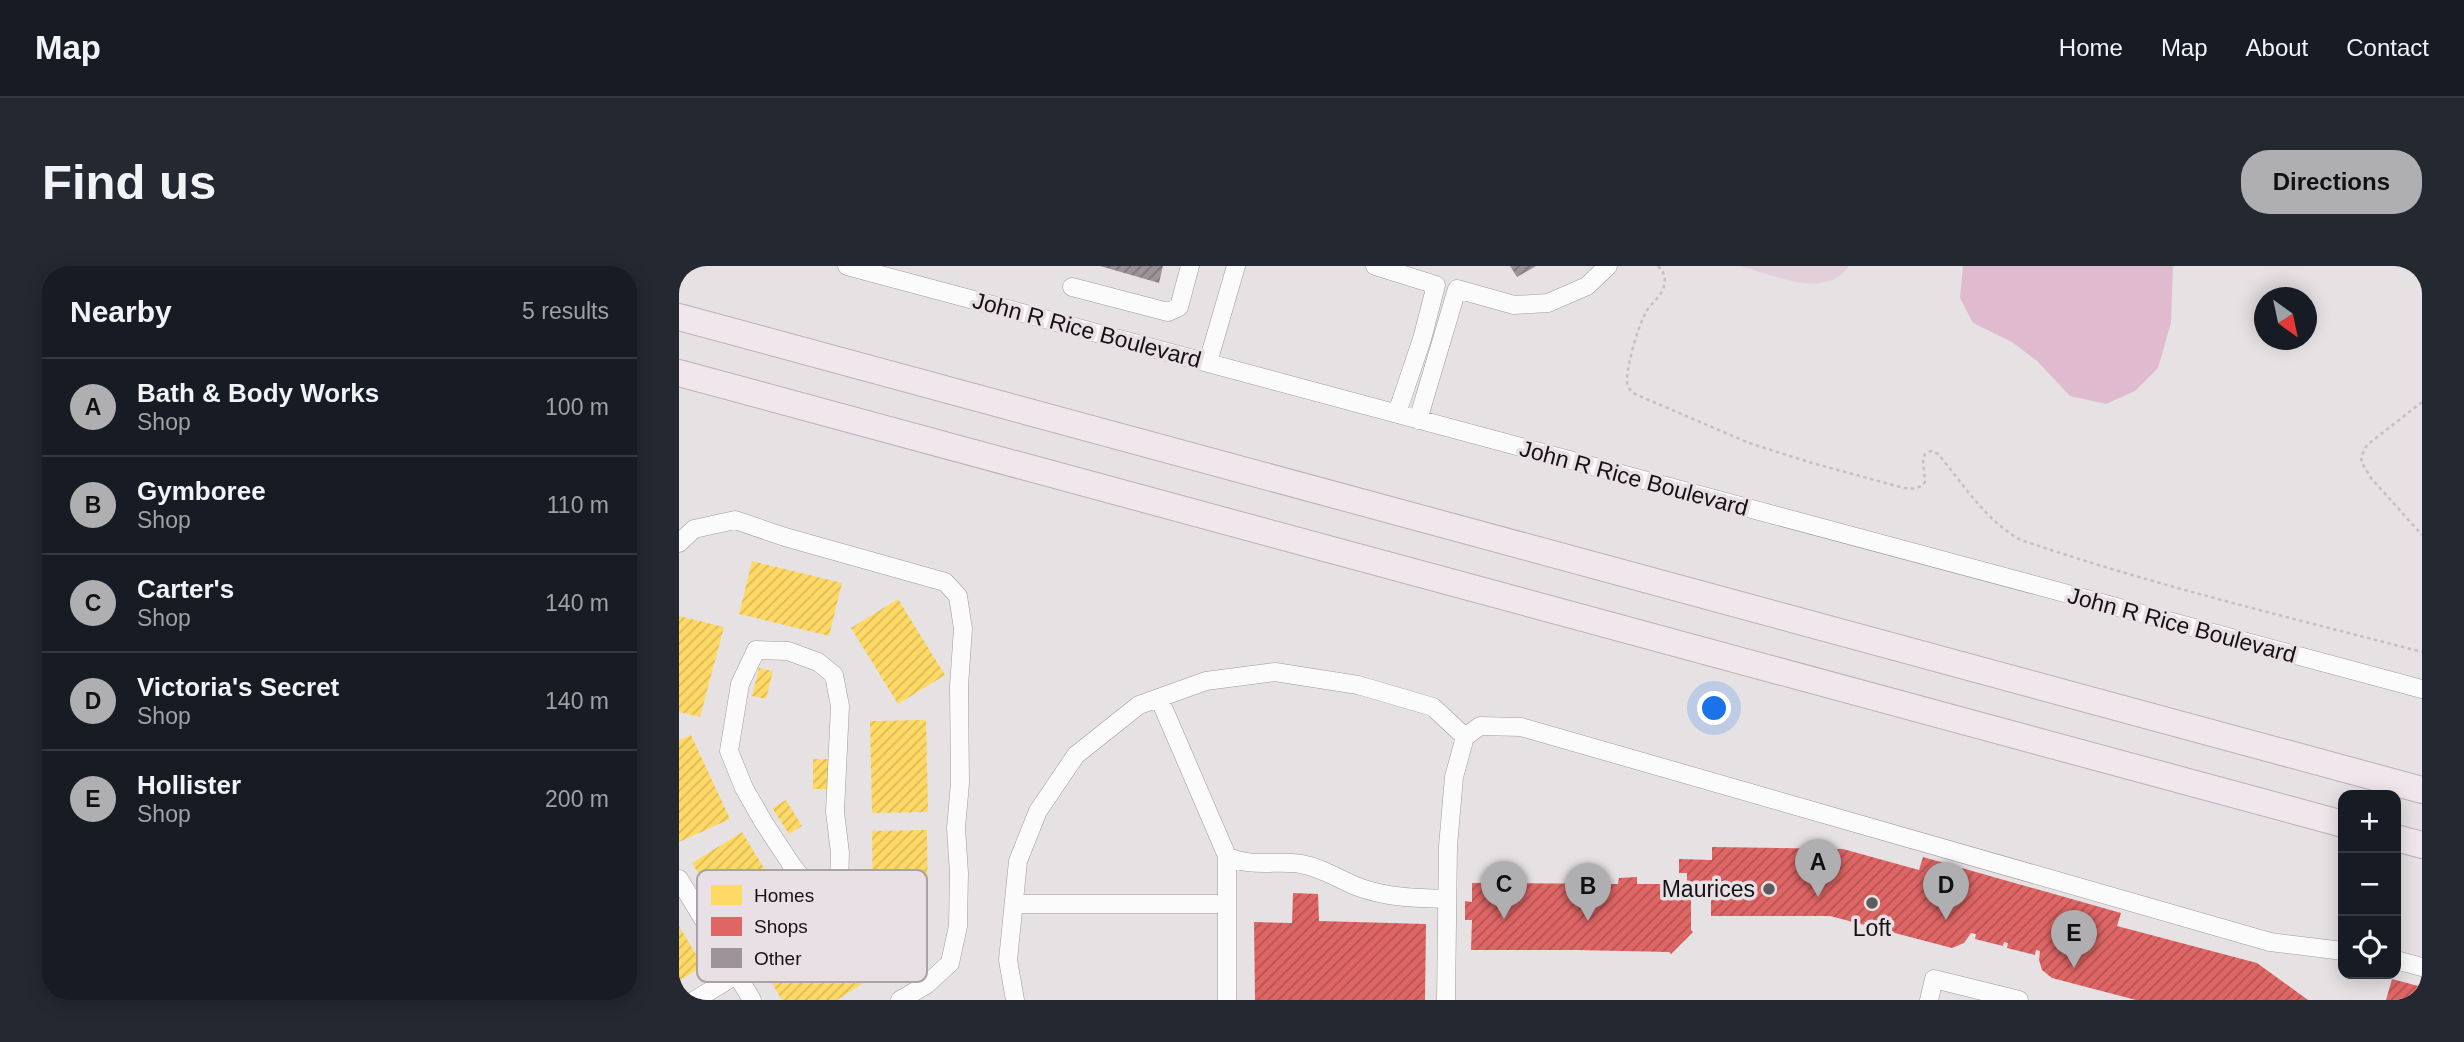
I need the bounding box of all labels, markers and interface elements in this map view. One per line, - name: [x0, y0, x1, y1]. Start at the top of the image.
- text: Map: [35, 29, 101, 66]
- text: Home: [2059, 34, 2123, 61]
- text: Map: [2161, 34, 2208, 61]
- text: About: [2246, 34, 2308, 61]
- text: Contact: [2346, 34, 2429, 61]
- button: Directions: [2241, 150, 2422, 214]
- text: Find us: [42, 155, 216, 209]
- street label: John R Rice Boulevard: [970, 287, 1204, 373]
- north arrow: [2254, 287, 2317, 350]
- text: Nearby: [70, 295, 172, 328]
- text: 5 results: [522, 298, 609, 324]
- text: Bath & Body Works: [137, 378, 379, 408]
- text: A: [85, 394, 101, 420]
- text: 100 m: [545, 394, 609, 420]
- text: Shop: [137, 409, 191, 435]
- street label: John R Rice Boulevard: [1517, 435, 1751, 521]
- text: Gymboree: [137, 476, 266, 506]
- text: B: [85, 492, 101, 518]
- text: 110 m: [547, 492, 609, 518]
- text: Shop: [137, 507, 191, 533]
- text: Carter's: [137, 574, 234, 604]
- street label: John R Rice Boulevard: [2065, 582, 2299, 668]
- text: C: [85, 590, 101, 616]
- text: 140 m: [545, 590, 609, 616]
- text: Shop: [137, 605, 191, 631]
- text: Victoria's Secret: [137, 672, 339, 702]
- text: D: [85, 688, 101, 714]
- text: 140 m: [545, 688, 609, 714]
- your location: [1697, 691, 1731, 725]
- text: Shop: [137, 703, 191, 729]
- text: Hollister: [137, 770, 241, 800]
- text: E: [85, 786, 101, 812]
- text: 200 m: [545, 786, 609, 812]
- map controls: [2338, 790, 2401, 979]
- button: +: [2338, 790, 2401, 853]
- text: Shop: [137, 801, 191, 827]
- pin: A: [1795, 839, 1841, 897]
- button: −: [2338, 853, 2401, 916]
- pin: C: [1481, 861, 1527, 919]
- pin: D: [1923, 862, 1969, 920]
- pin: B: [1565, 863, 1611, 921]
- legend: [697, 870, 927, 982]
- place label: Maurices: [1662, 876, 1755, 902]
- marker: Maurices: [1761, 881, 1777, 897]
- text: Homes: [754, 885, 814, 906]
- marker: Loft: [1864, 895, 1880, 911]
- pin: E: [2051, 910, 2097, 968]
- place label: Loft: [1853, 915, 1892, 941]
- text: Shops: [754, 916, 808, 937]
- button: locate: [2338, 916, 2401, 979]
- text: Other: [754, 948, 802, 969]

